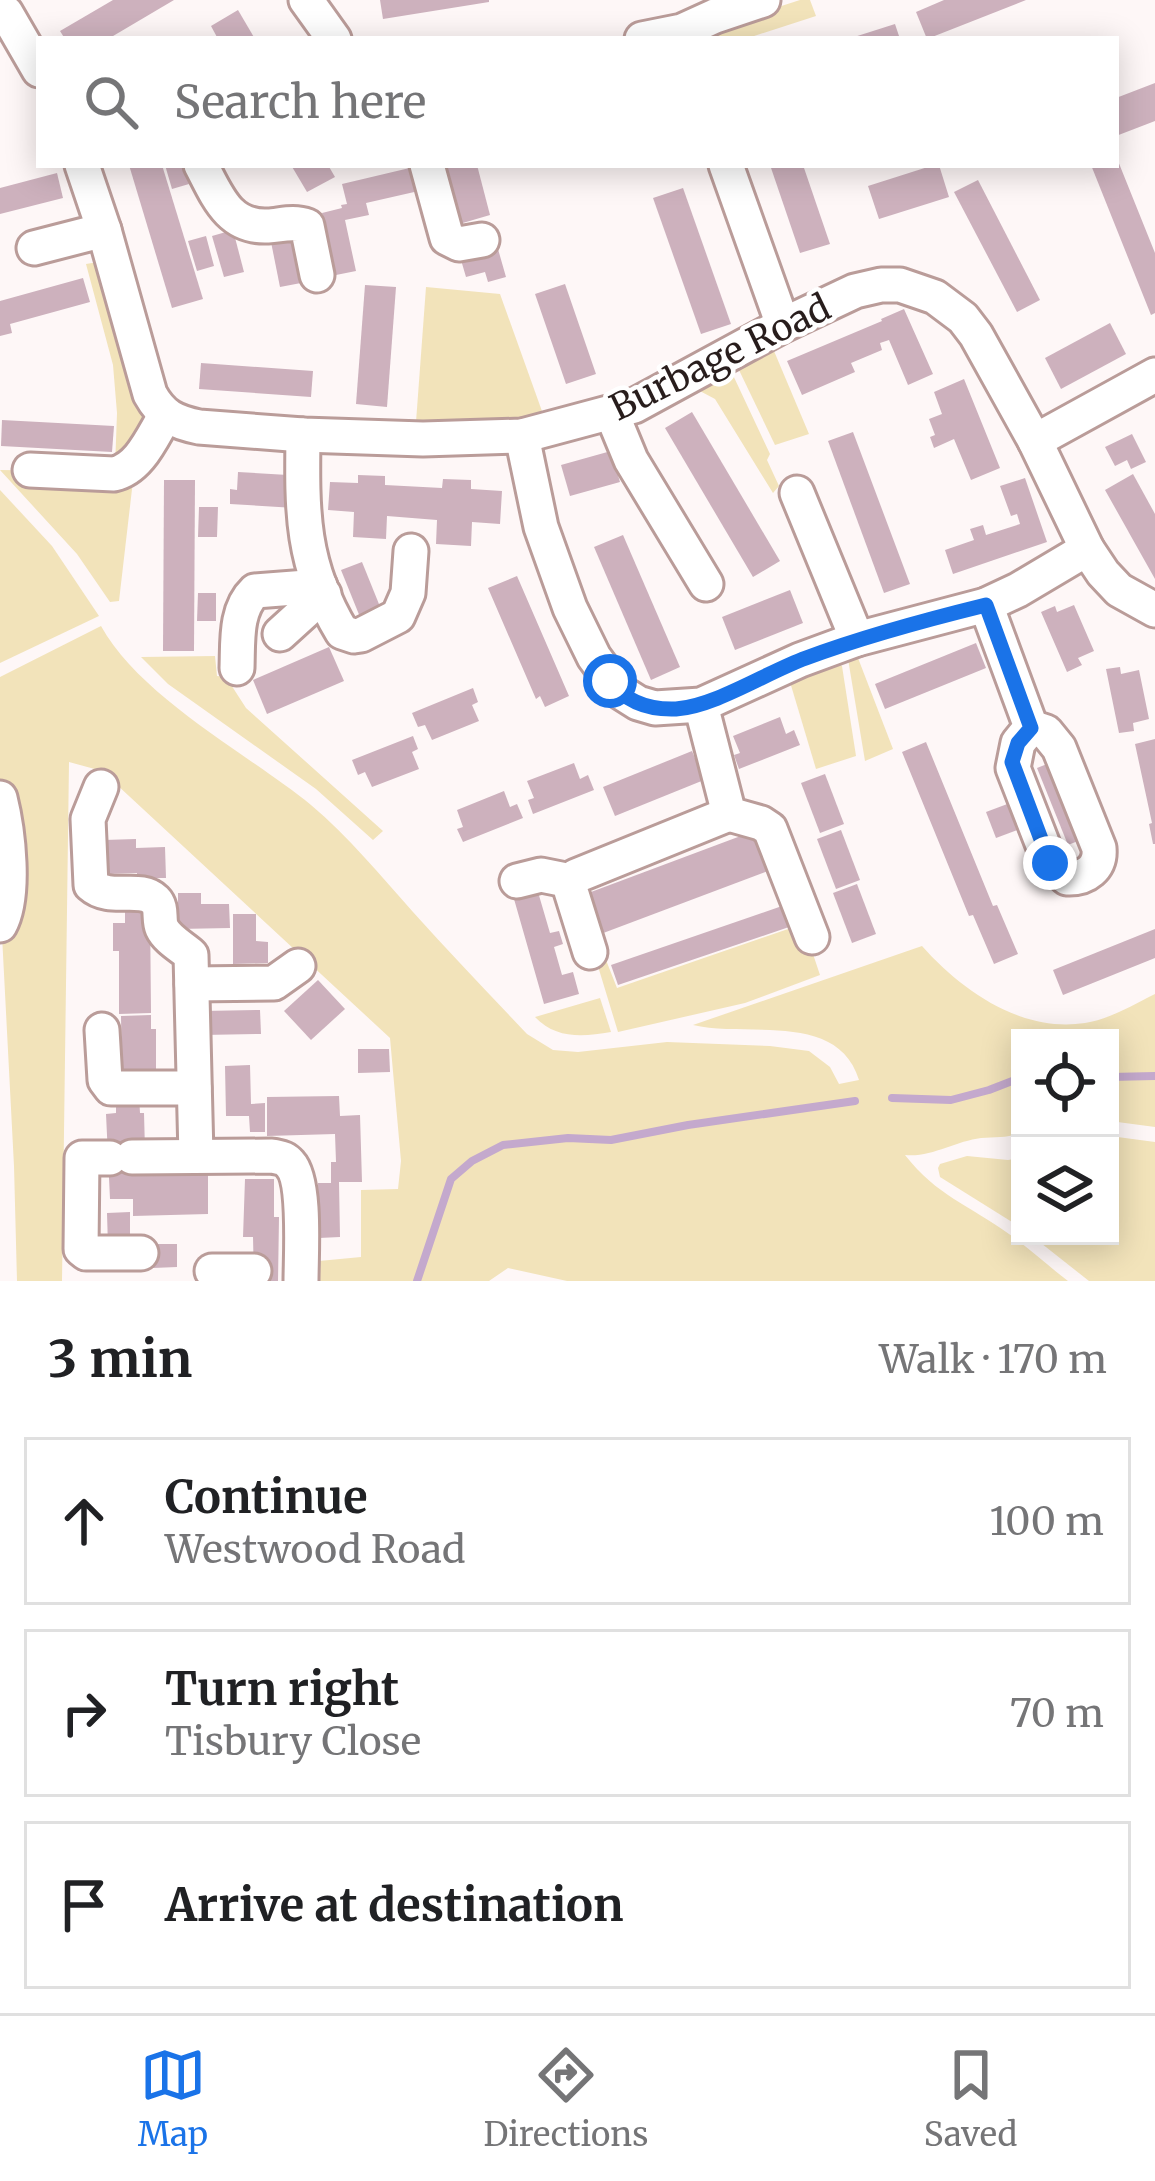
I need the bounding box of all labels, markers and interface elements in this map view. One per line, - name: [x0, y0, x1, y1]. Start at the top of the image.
- search box: [36, 36, 1119, 168]
- icon: search: [78, 69, 144, 135]
- text: Search here: [174, 74, 426, 130]
- street label: Burbage Road: [603, 285, 838, 430]
- route start: [583, 654, 637, 708]
- route end: [1023, 836, 1077, 890]
- map controls: [1011, 1029, 1119, 1245]
- button: locate: [1011, 1029, 1119, 1137]
- button: layers: [1011, 1137, 1119, 1245]
- text: 3 min: [48, 1327, 192, 1391]
- text: Walk · 170 m: [879, 1335, 1107, 1384]
- text: Continue: [165, 1469, 367, 1525]
- icon: ahead: [51, 1488, 117, 1554]
- text: 100 m: [989, 1497, 1104, 1546]
- text: Westwood Road: [165, 1525, 465, 1574]
- text: Turn right: [165, 1661, 399, 1717]
- icon: right: [51, 1680, 117, 1746]
- text: 70 m: [1010, 1689, 1104, 1738]
- text: Tisbury Close: [165, 1717, 421, 1766]
- icon: arrive: [51, 1872, 117, 1938]
- text: Arrive at destination: [165, 1877, 623, 1933]
- tab: Map: [138, 2042, 208, 2155]
- tab: Directions: [483, 2042, 648, 2155]
- tab: Saved: [924, 2042, 1017, 2155]

